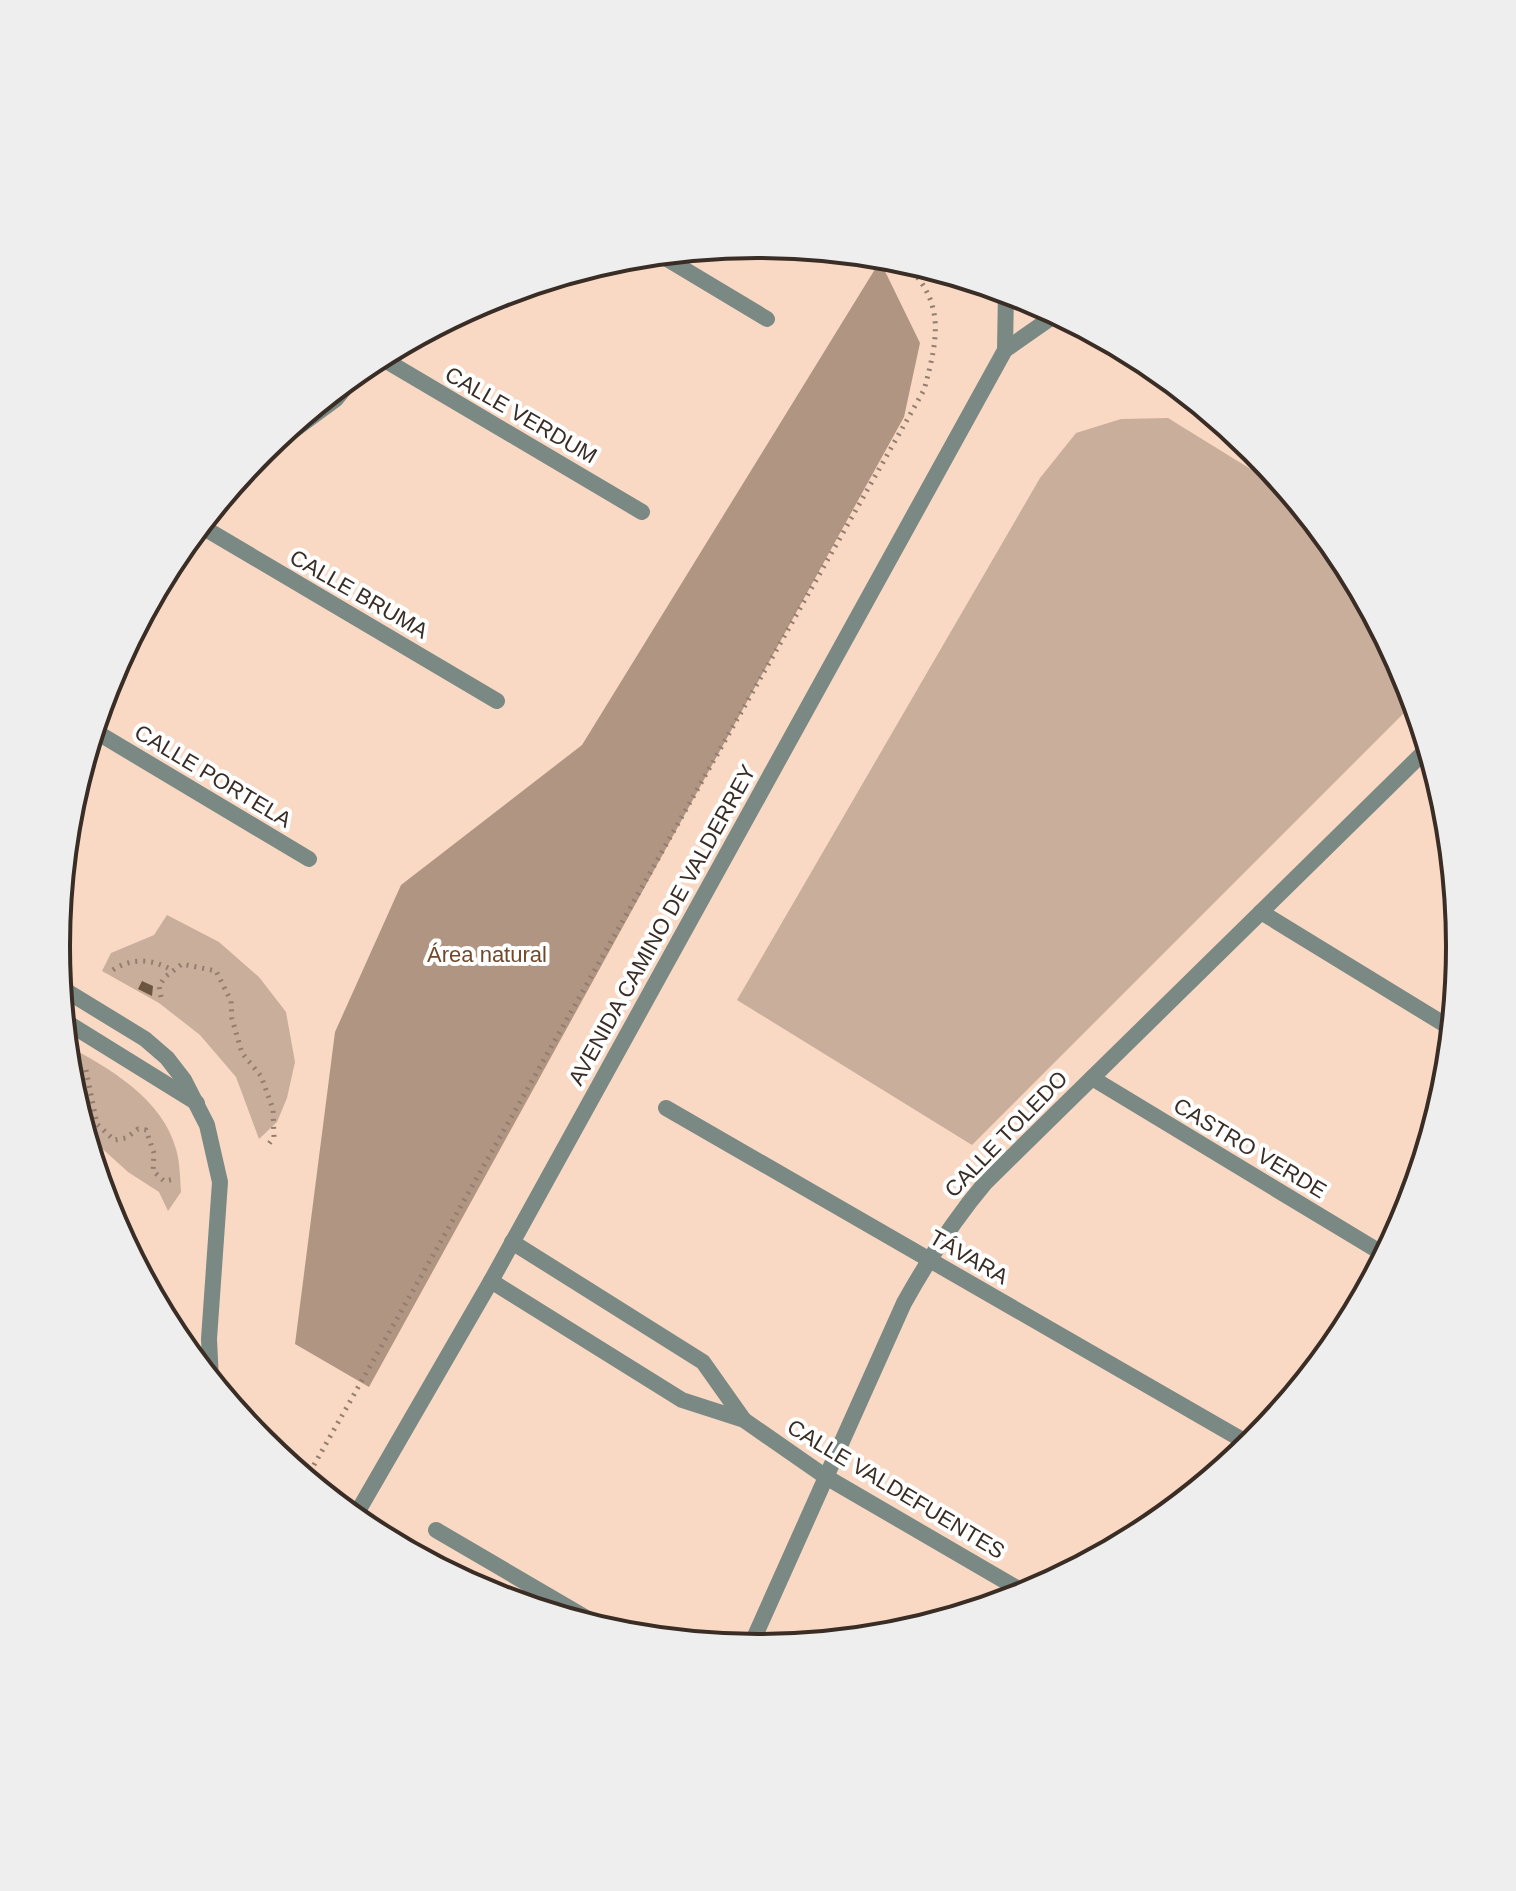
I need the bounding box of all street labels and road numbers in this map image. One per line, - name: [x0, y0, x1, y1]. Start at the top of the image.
- street label: CALLE VERDUM: [441, 361, 601, 469]
- street label: CALLE BRUMA: [286, 544, 433, 644]
- street label: CALLE PORTELA: [130, 719, 296, 833]
- street label: AVENIDA CAMINO DE VALDERREY: [563, 760, 761, 1089]
- street label: CALLE TOLEDO: [940, 1066, 1072, 1202]
- street label: CASTRO VERDE: [1169, 1093, 1331, 1203]
- street label: TÁVARA: [925, 1225, 1013, 1290]
- street label: CALLE VALDEFUENTES: [783, 1414, 1009, 1564]

